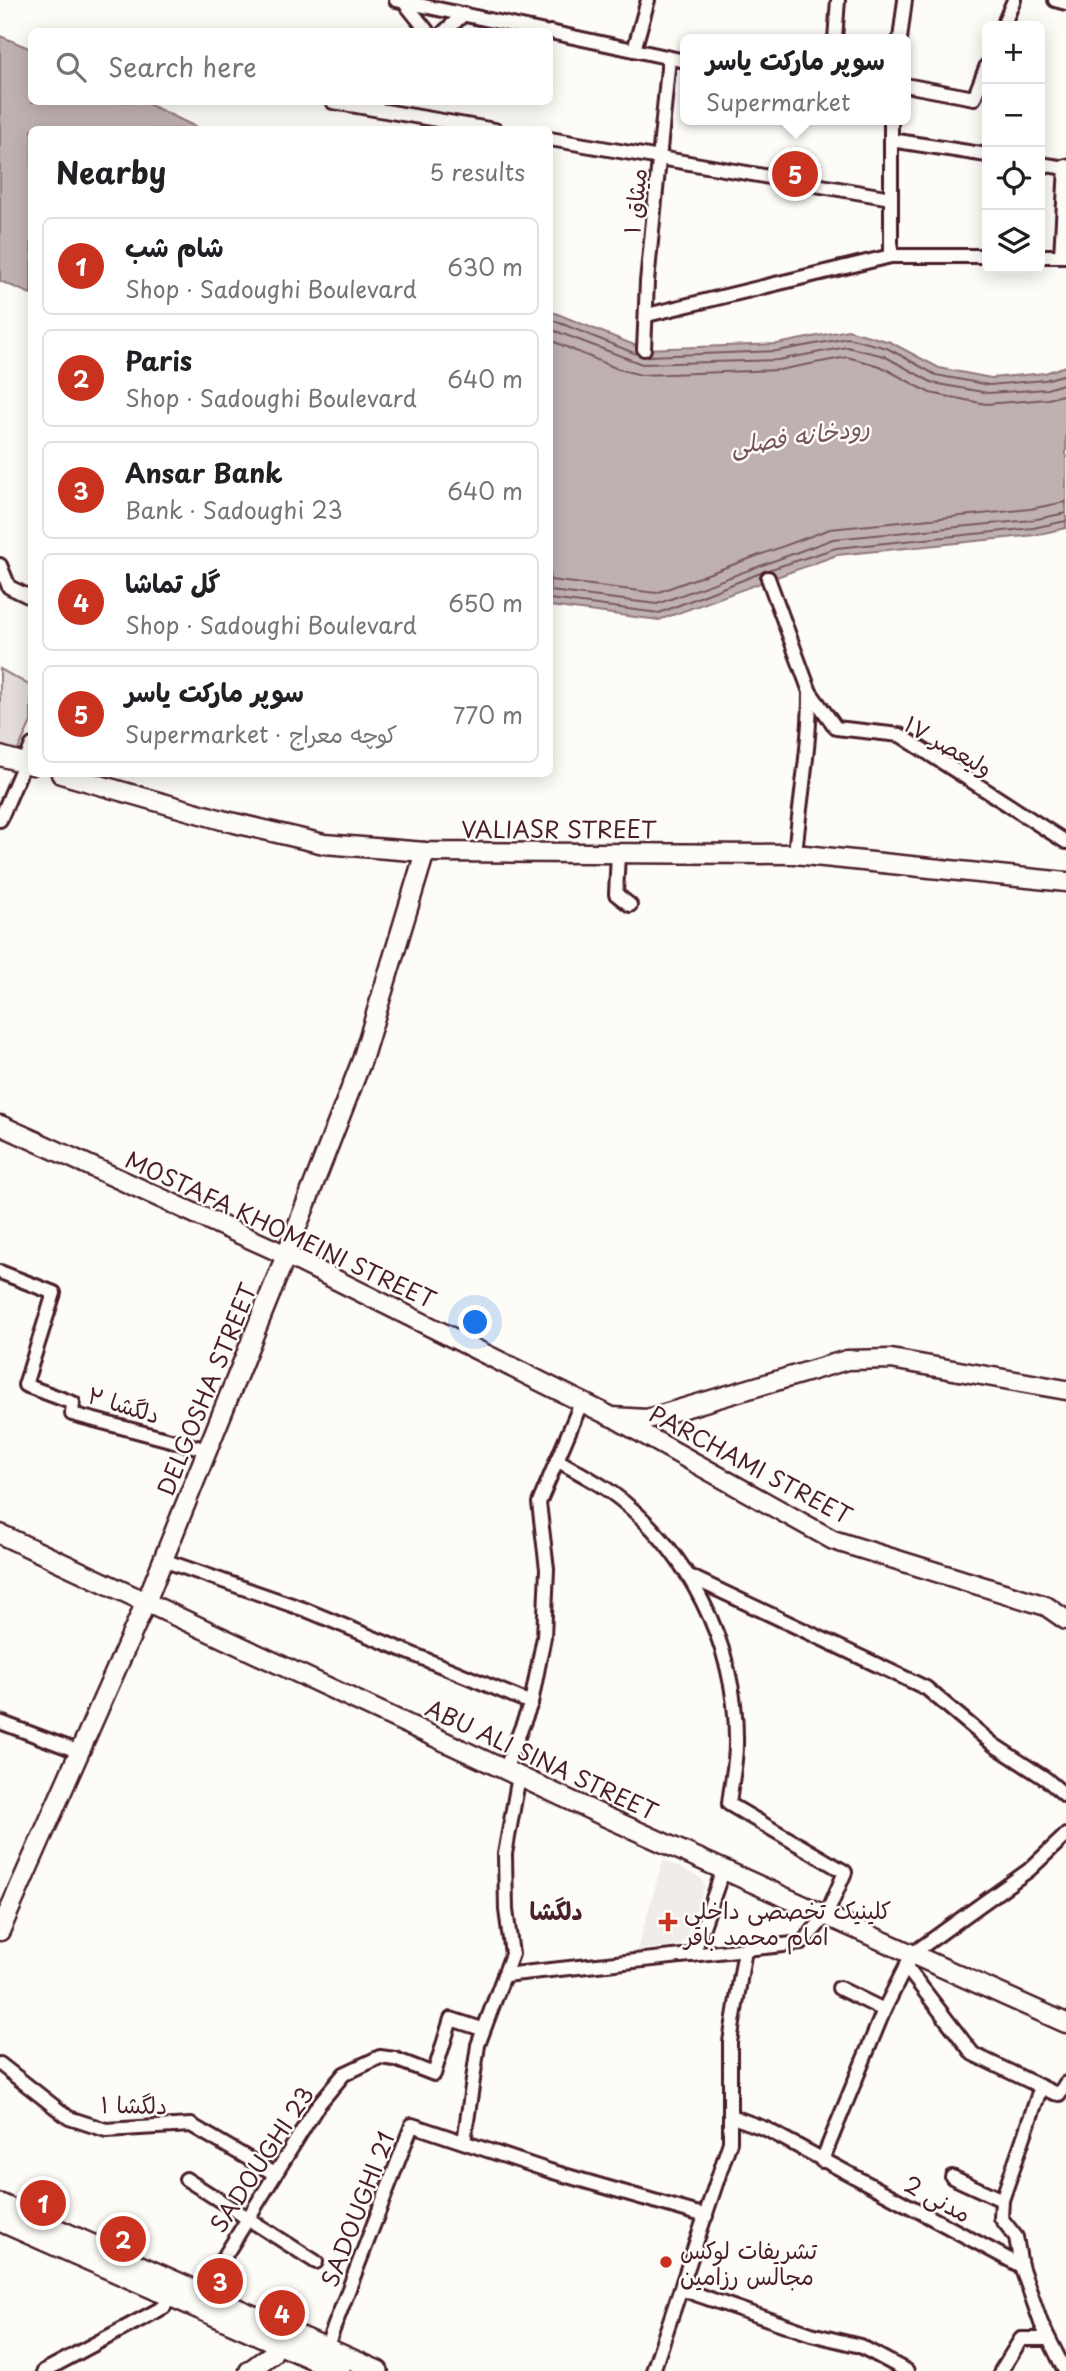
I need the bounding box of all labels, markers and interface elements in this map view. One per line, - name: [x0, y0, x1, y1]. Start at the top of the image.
- map controls: [982, 21, 1045, 273]
- button: +: [982, 21, 1045, 84]
- search box: [28, 28, 553, 105]
- popup: [680, 34, 911, 125]
- text: سوپر مارکت یاسر: [706, 40, 885, 79]
- text: Search here: [108, 47, 257, 86]
- icon: search: [52, 48, 90, 86]
- text: Supermarket: [706, 84, 850, 119]
- button: −: [982, 84, 1045, 147]
- button: locate: [982, 147, 1045, 210]
- pin: 5: [772, 148, 818, 200]
- text: Nearby: [56, 149, 166, 194]
- text: 5 results: [429, 154, 525, 189]
- street label: میثاق ۱: [613, 166, 655, 236]
- button: layers: [982, 210, 1045, 273]
- text: شام شب: [125, 227, 224, 266]
- text: 1: [76, 249, 87, 284]
- text: 630 m: [447, 249, 523, 284]
- text: Shop · Sadoughi Boulevard: [125, 271, 417, 306]
- text: Paris: [125, 341, 192, 380]
- text: 2: [73, 361, 89, 396]
- text: 640 m: [447, 361, 523, 396]
- text: Shop · Sadoughi Boulevard: [125, 380, 417, 415]
- water label: رودخانه فصلی: [728, 407, 872, 463]
- text: Ansar Bank: [125, 453, 283, 492]
- text: 3: [73, 473, 89, 508]
- text: 640 m: [447, 473, 523, 508]
- text: Bank · Sadoughi 23: [125, 492, 343, 527]
- text: گل تماشا: [125, 563, 220, 602]
- text: 4: [73, 585, 89, 620]
- text: 650 m: [448, 585, 523, 620]
- text: Shop · Sadoughi Boulevard: [125, 607, 417, 642]
- text: سوپر مارکت یاسر: [125, 672, 304, 711]
- text: 5: [74, 697, 88, 732]
- text: 770 m: [453, 697, 523, 732]
- street label: ولیعصر ۱۷: [898, 706, 1000, 784]
- text: Supermarket · کوچه معراج: [125, 716, 397, 751]
- street label: VALIASR STREET: [461, 811, 657, 846]
- street label: MOSTAFA KHOMEINI STREET: [120, 1141, 442, 1317]
- street label: DELGOSHA STREET: [147, 1277, 265, 1500]
- your location: [458, 1305, 492, 1339]
- street label: دلگشا ۲: [84, 1376, 164, 1432]
- street label: PARCHAMI STREET: [644, 1396, 859, 1532]
- street label: ABU ALI SINA STREET: [420, 1690, 664, 1828]
- district label: دلگشا: [529, 1892, 583, 1928]
- place label: کلینیک تخصصی داخلی امام محمد باقر: [682, 1892, 892, 1955]
- marker: کلینیک تخصصی داخلی امام محمد باقر: [658, 1912, 678, 1932]
- street label: SADOUGHI 23: [200, 2079, 322, 2239]
- street label: دلگشا ۱: [100, 2086, 168, 2122]
- street label: SADOUGHI 21: [311, 2126, 403, 2292]
- street label: مدنی 2: [898, 2166, 978, 2230]
- pin: 1: [20, 2177, 66, 2229]
- pin: 2: [100, 2213, 146, 2265]
- place label: تشریفات لوکس مجالس رزامین: [680, 2232, 818, 2293]
- marker: تشریفات لوکس مجالس رزامین: [658, 2254, 674, 2270]
- pin: 3: [197, 2255, 243, 2307]
- pin: 4: [259, 2287, 305, 2339]

